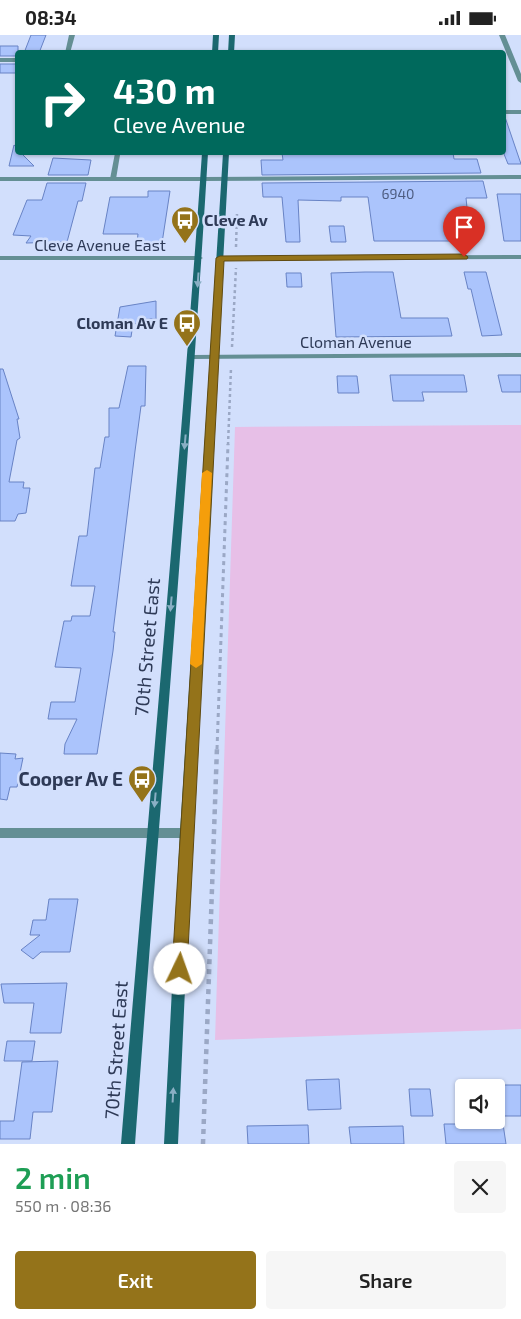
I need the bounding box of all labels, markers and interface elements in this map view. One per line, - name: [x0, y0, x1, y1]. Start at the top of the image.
- text: 08:34: [25, 6, 77, 29]
- text: 430 m: [113, 69, 216, 111]
- icon: right: [30, 70, 95, 135]
- text: Cleve Avenue: [113, 111, 245, 137]
- house number: 6940: [381, 185, 415, 202]
- bus stop icon: Cleve Av: [170, 205, 200, 244]
- pin: [443, 206, 485, 257]
- place label: Cleve Av: [204, 210, 268, 229]
- icon: arrive: [450, 213, 478, 241]
- street label: Cleve Avenue East: [34, 235, 166, 254]
- one-way arrow: [193, 272, 201, 288]
- bus stop icon: Cloman Av E: [172, 308, 202, 347]
- place label: Cloman Av E: [76, 313, 168, 332]
- street label: Cloman Avenue: [300, 332, 412, 351]
- one-way arrow: [181, 434, 189, 450]
- street label: 70th Street East: [129, 577, 164, 717]
- one-way arrow: [167, 596, 175, 612]
- bus stop icon: Cooper Av E: [127, 764, 157, 803]
- place label: Cooper Av E: [18, 767, 123, 790]
- one-way arrow: [150, 793, 158, 809]
- position arrow: [153, 942, 205, 994]
- street label: 70th Street East: [99, 980, 132, 1120]
- map controls: [455, 1079, 505, 1129]
- button: sound: [455, 1079, 505, 1129]
- one-way arrow: [170, 1087, 178, 1103]
- text: 2 min: [15, 1159, 91, 1195]
- button: close: [454, 1161, 506, 1213]
- text: 550 m · 08:36: [15, 1196, 111, 1215]
- button: Exit: [15, 1251, 256, 1309]
- button: Share: [266, 1251, 506, 1309]

